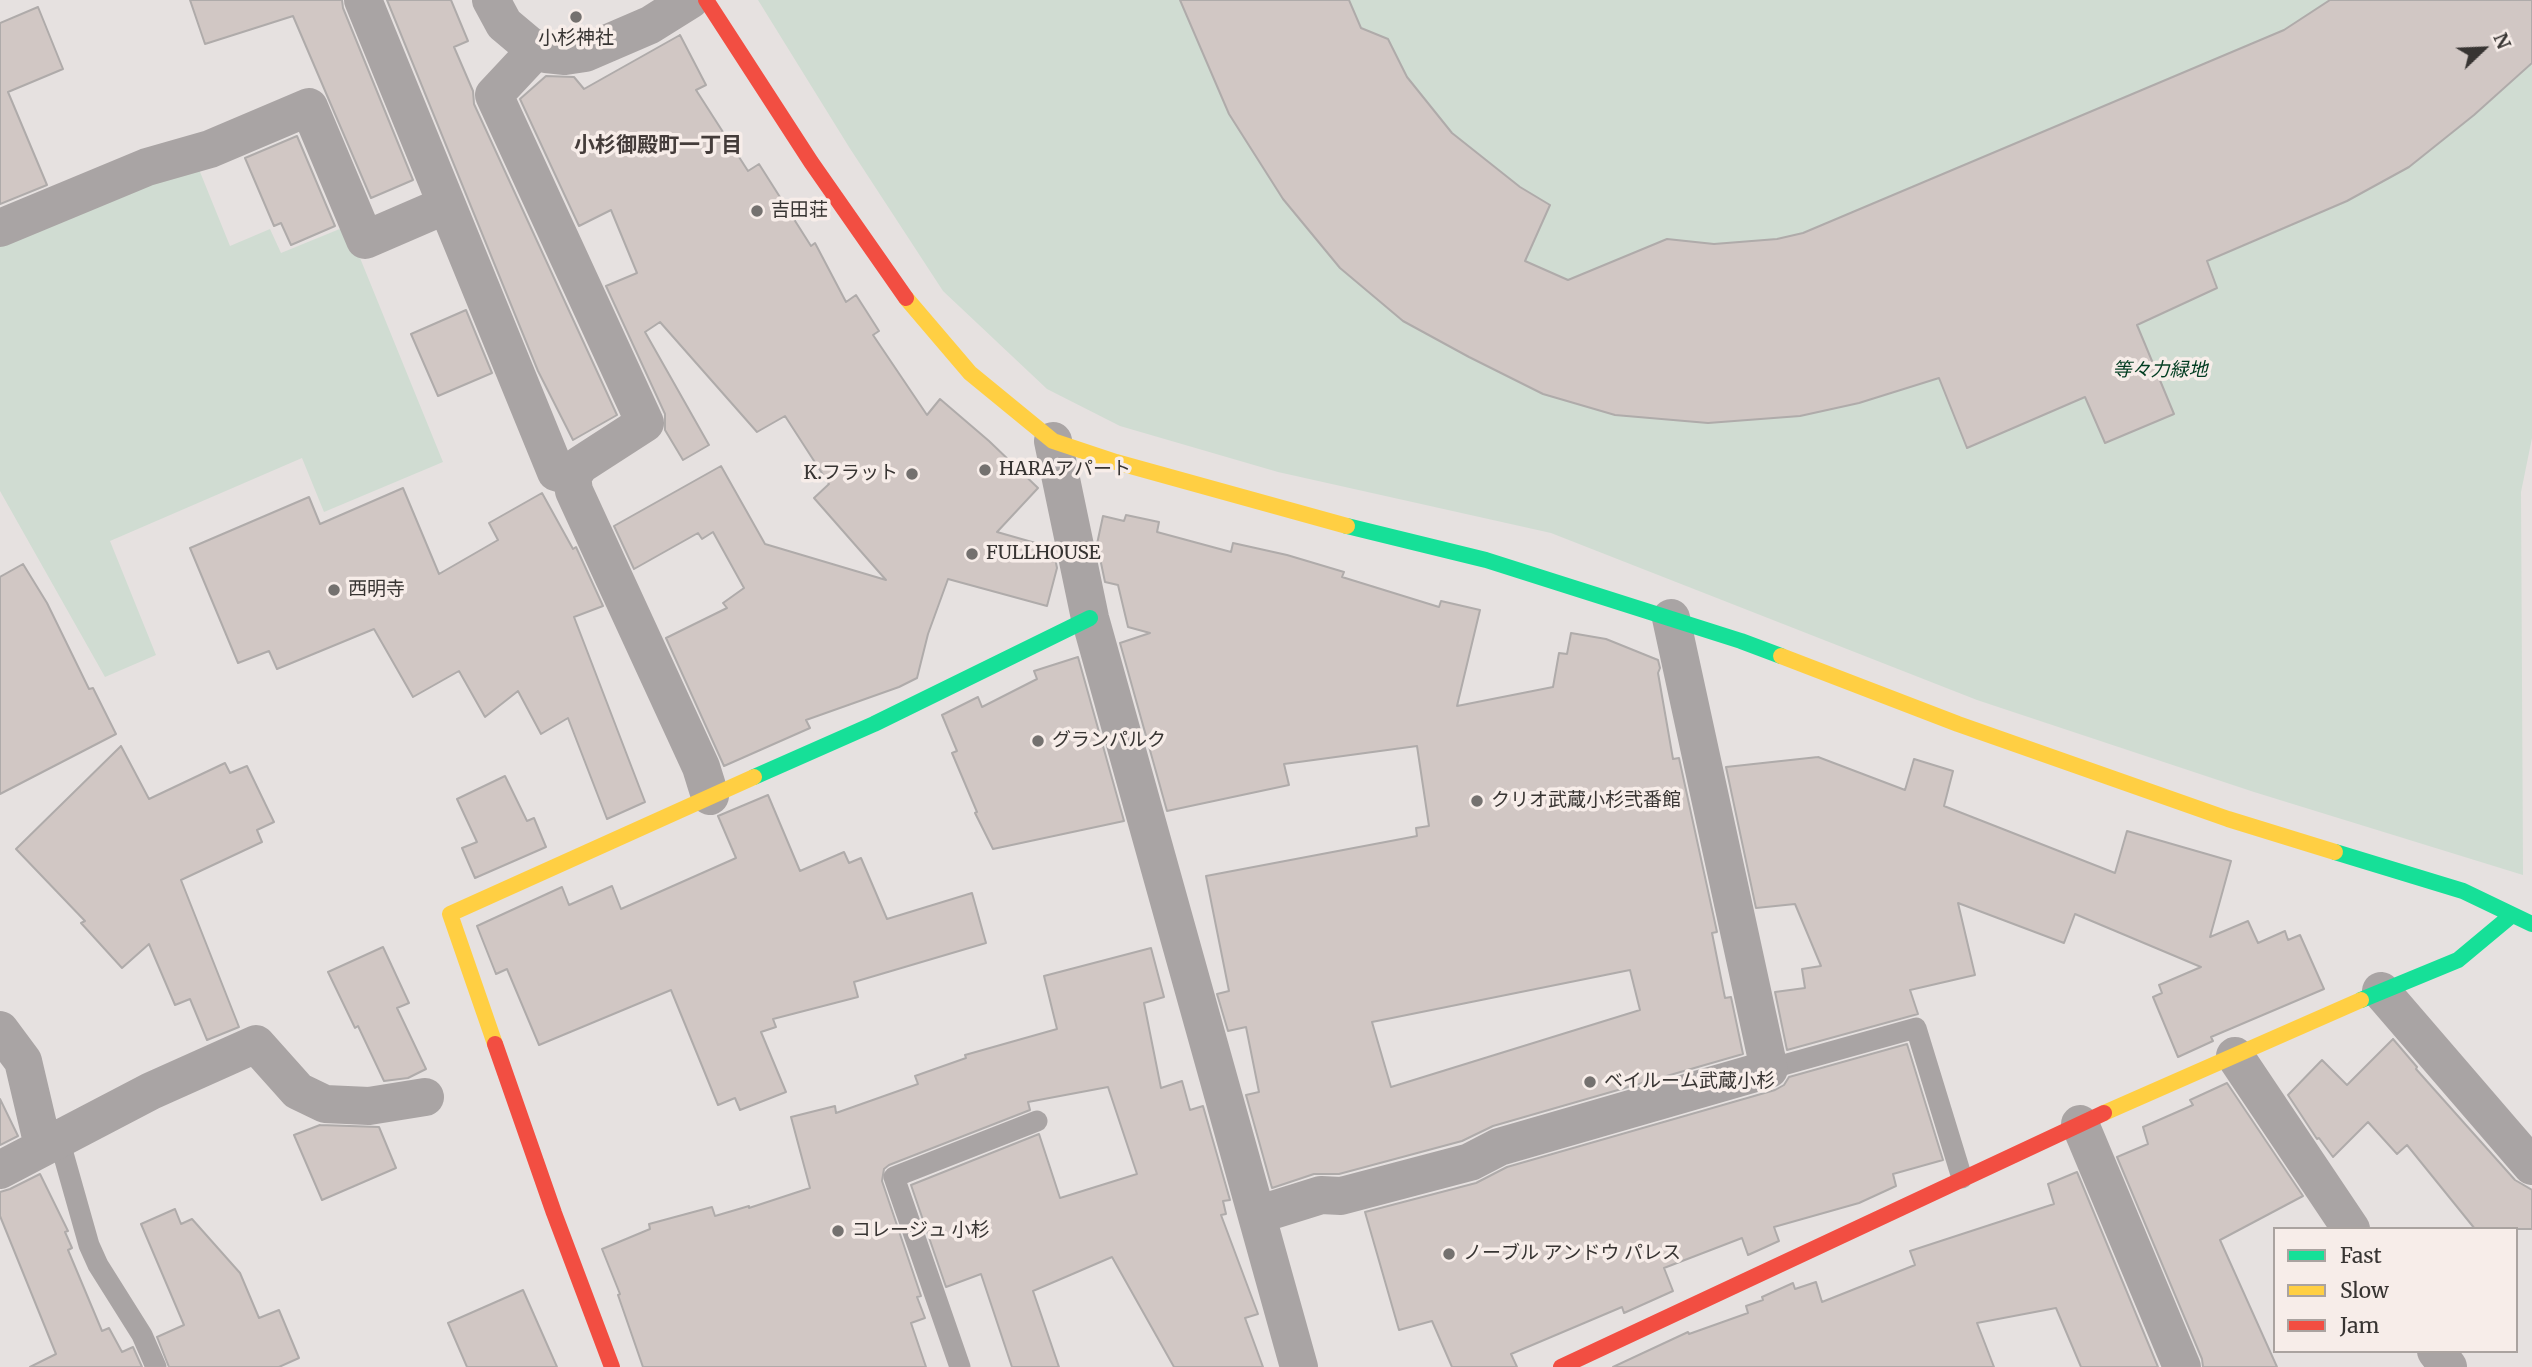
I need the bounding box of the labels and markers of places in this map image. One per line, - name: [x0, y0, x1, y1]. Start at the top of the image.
- marker: 小杉神社: [568, 9, 584, 25]
- place label: 小杉神社: [538, 28, 614, 50]
- place label: 吉田荘: [771, 200, 828, 222]
- marker: 吉田荘: [749, 203, 765, 219]
- place label: HARAアパート: [999, 459, 1131, 481]
- marker: HARAアパート: [977, 462, 993, 478]
- place label: K.フラット: [804, 463, 898, 485]
- marker: K.フラット: [904, 466, 920, 482]
- place label: FULLHOUSE: [986, 543, 1101, 565]
- marker: FULLHOUSE: [964, 546, 980, 562]
- place label: 西明寺: [348, 579, 405, 601]
- marker: 西明寺: [326, 582, 342, 598]
- place label: グランパルク: [1052, 730, 1166, 752]
- marker: グランパルク: [1030, 733, 1046, 749]
- place label: クリオ武蔵小杉弐番館: [1491, 790, 1681, 812]
- marker: クリオ武蔵小杉弐番館: [1469, 793, 1485, 809]
- place label: ベイルーム武蔵小杉: [1604, 1071, 1775, 1093]
- marker: ベイルーム武蔵小杉: [1582, 1074, 1598, 1090]
- place label: コレージュ 小杉: [852, 1220, 990, 1242]
- marker: コレージュ 小杉: [830, 1223, 846, 1239]
- place label: ノーブル アンドウ パレス: [1463, 1243, 1681, 1265]
- marker: ノーブル アンドウ パレス: [1441, 1246, 1457, 1262]

